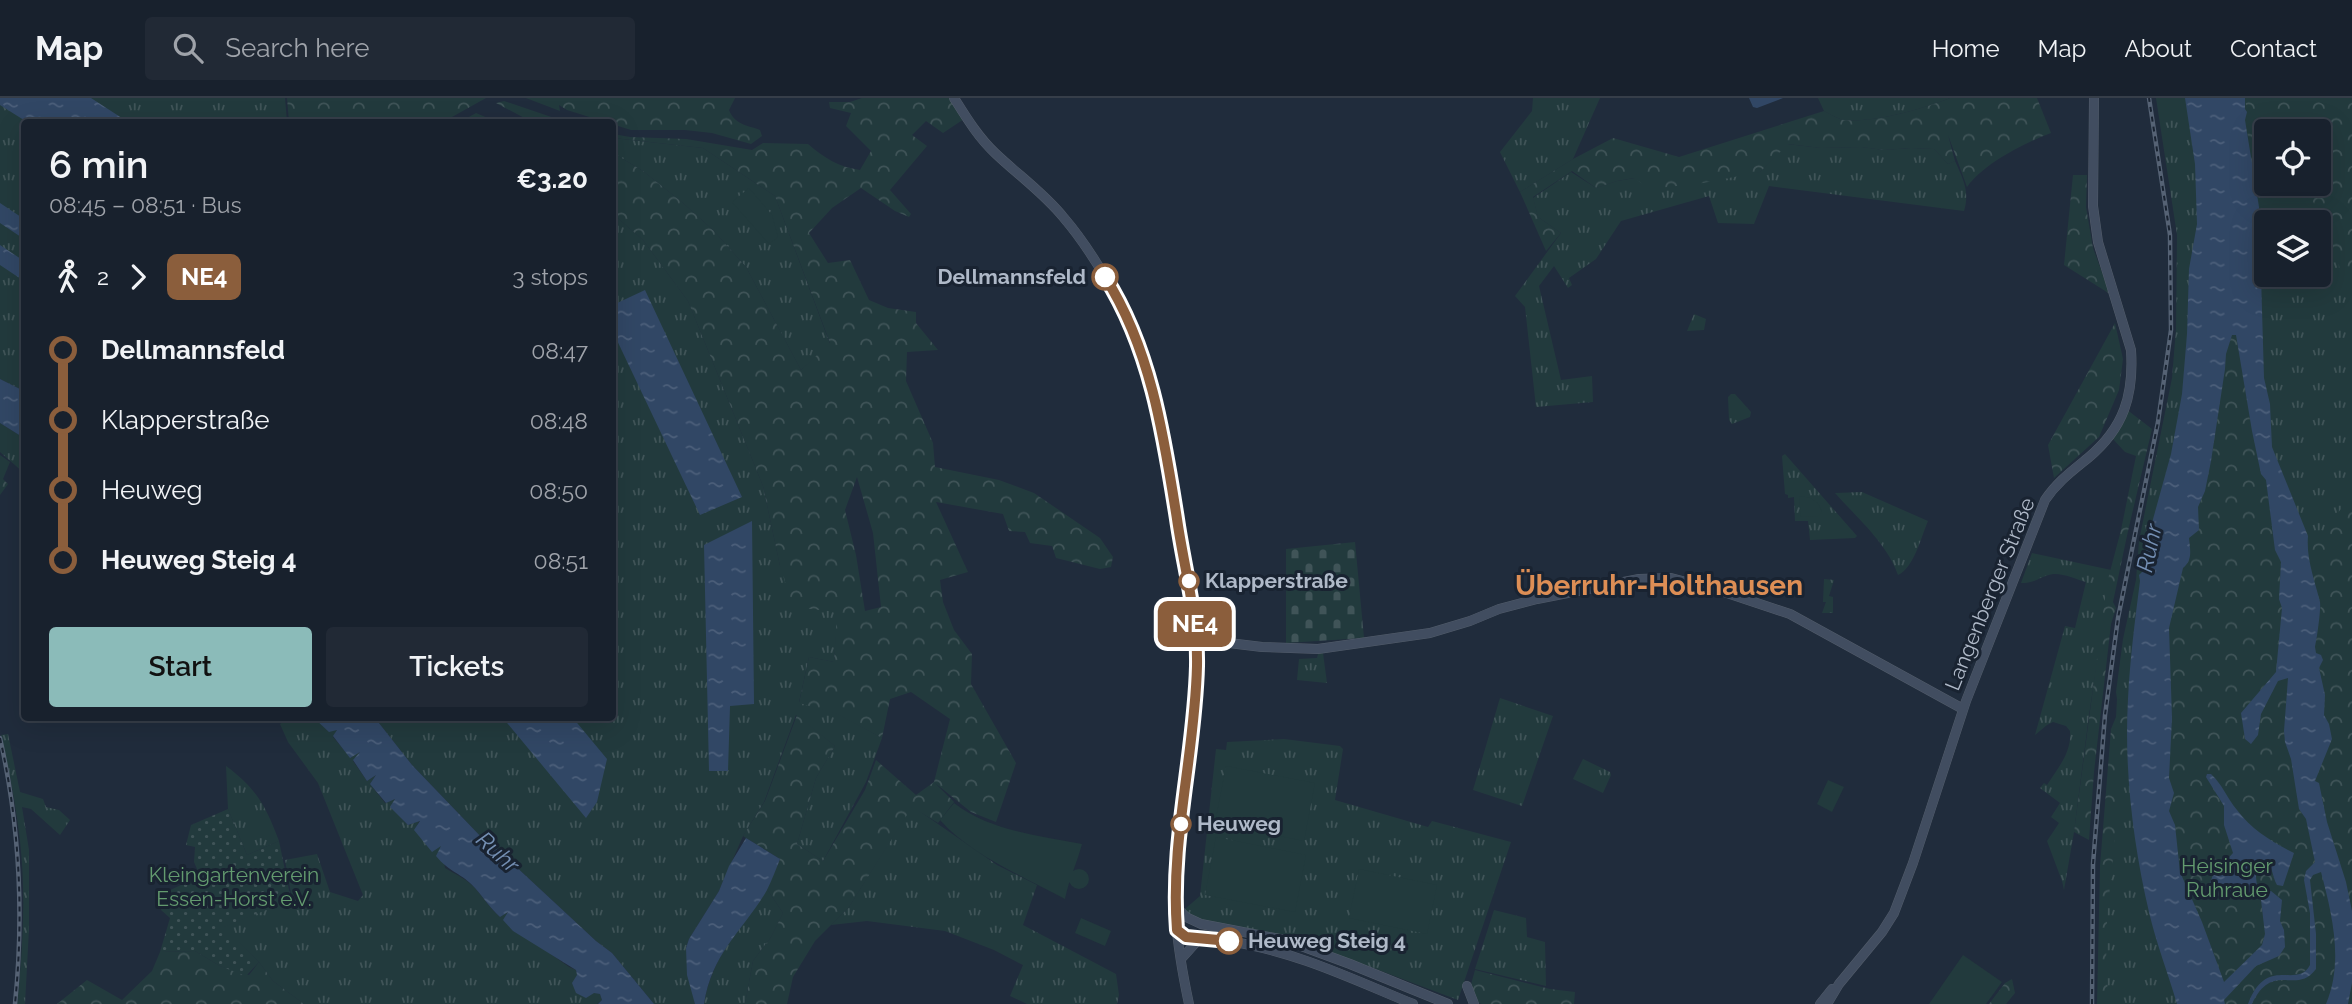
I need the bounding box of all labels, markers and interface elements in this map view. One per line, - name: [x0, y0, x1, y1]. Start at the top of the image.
- search box: [145, 17, 635, 80]
- text: Map: [35, 29, 103, 68]
- icon: search: [169, 29, 207, 67]
- text: Search here: [225, 33, 370, 63]
- text: Home: [1932, 34, 2000, 63]
- text: Map: [2038, 34, 2086, 63]
- text: About: [2124, 34, 2192, 63]
- text: Contact: [2230, 34, 2317, 63]
- map controls: [2254, 119, 2331, 287]
- button: locate: [2254, 119, 2331, 196]
- text: 6 min: [49, 142, 149, 187]
- text: €3.20: [516, 164, 588, 194]
- text: 08:45 – 08:51 · Bus: [49, 191, 242, 218]
- button: layers: [2254, 210, 2331, 287]
- icon: walk: [49, 258, 87, 296]
- icon: forward: [119, 258, 157, 296]
- text: NE4: [181, 262, 227, 291]
- text: 2: [97, 263, 109, 290]
- text: 3 stops: [512, 263, 588, 290]
- place label: Dellmannsfeld: [937, 264, 1086, 289]
- marker: Dellmannsfeld: [1092, 264, 1118, 290]
- text: Dellmannsfeld: [101, 335, 285, 365]
- text: 08:47: [531, 337, 588, 364]
- text: Klapperstraße: [101, 405, 270, 435]
- text: 08:48: [530, 407, 588, 434]
- text: Heuweg: [101, 475, 203, 505]
- text: 08:50: [529, 477, 588, 504]
- street label: Langenberger Straße: [1939, 494, 2040, 694]
- water label: Ruhr: [2130, 520, 2167, 574]
- text: Heuweg Steig 4: [101, 545, 297, 575]
- text: 08:51: [534, 547, 588, 574]
- place label: Klapperstraße: [1205, 568, 1348, 593]
- district label: Überruhr-Holthausen: [1515, 569, 1803, 602]
- marker: Klapperstraße: [1179, 571, 1199, 591]
- line badge: NE4: [1155, 601, 1235, 647]
- text: NE4: [1172, 609, 1218, 638]
- button: Start: [49, 627, 312, 707]
- button: Tickets: [326, 627, 588, 707]
- place label: Heuweg: [1197, 811, 1281, 836]
- marker: Heuweg: [1171, 814, 1191, 834]
- water label: Ruhr: [471, 826, 526, 878]
- park label: Heisinger Ruhraue: [2181, 853, 2274, 902]
- park label: Kleingartenverein Essen-Horst e.V.: [149, 862, 319, 911]
- marker: Heuweg Steig 4: [1216, 928, 1242, 954]
- place label: Heuweg Steig 4: [1248, 928, 1406, 953]

